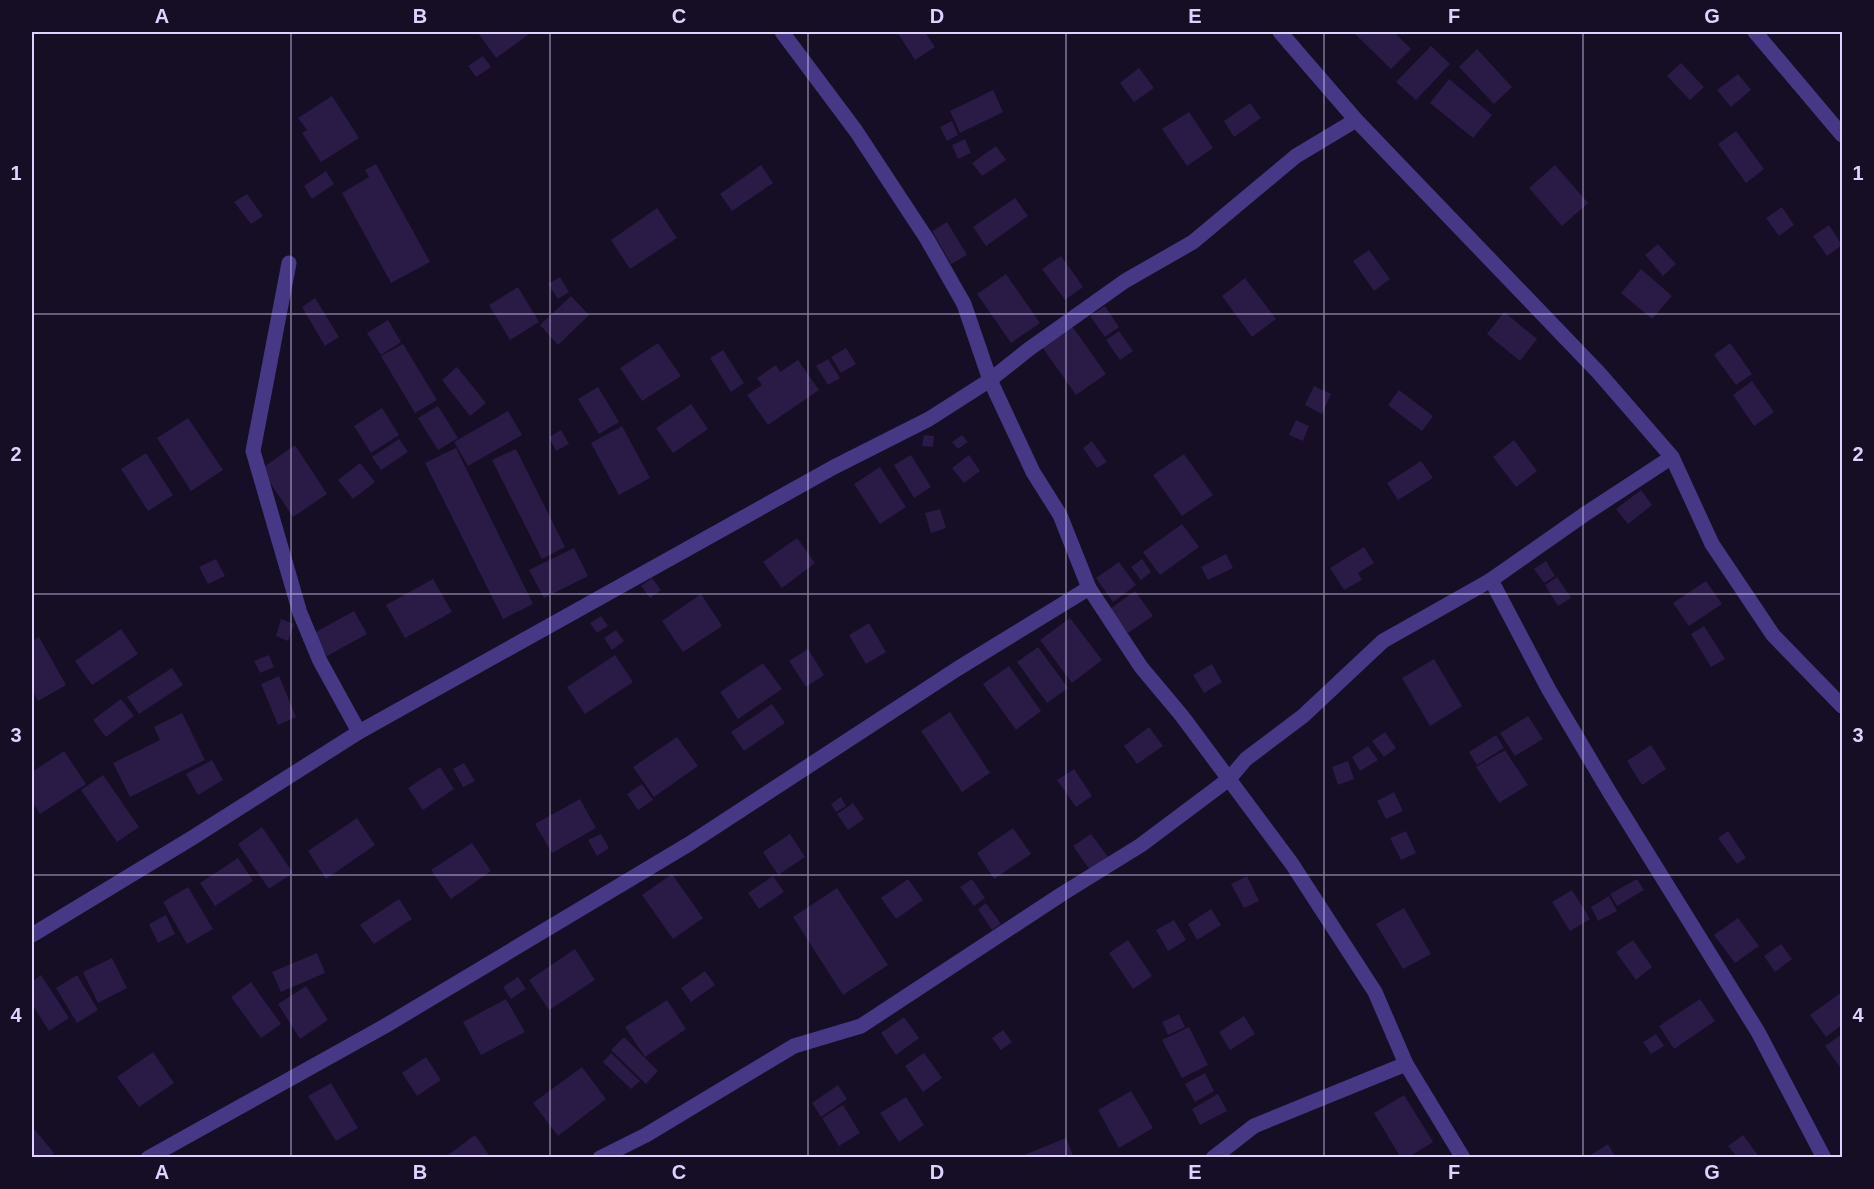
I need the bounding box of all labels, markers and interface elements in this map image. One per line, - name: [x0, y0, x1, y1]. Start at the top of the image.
- text: A: [155, 5, 169, 27]
- text: B: [413, 5, 427, 27]
- text: C: [672, 5, 686, 27]
- text: D: [930, 5, 944, 27]
- text: E: [1188, 5, 1202, 27]
- text: F: [1448, 5, 1460, 27]
- text: G: [1704, 5, 1720, 27]
- text: 1: [10, 162, 22, 184]
- text: 1: [1852, 162, 1864, 184]
- text: 2: [10, 443, 22, 465]
- text: 2: [1852, 443, 1864, 465]
- text: 3: [10, 724, 22, 746]
- text: 3: [1852, 724, 1864, 746]
- text: 4: [10, 1004, 22, 1026]
- text: 4: [1852, 1004, 1864, 1026]
- text: A: [155, 1161, 169, 1183]
- text: B: [413, 1161, 427, 1183]
- text: C: [672, 1161, 686, 1183]
- text: D: [930, 1161, 944, 1183]
- text: E: [1188, 1161, 1202, 1183]
- text: F: [1448, 1161, 1460, 1183]
- text: G: [1704, 1161, 1720, 1183]

